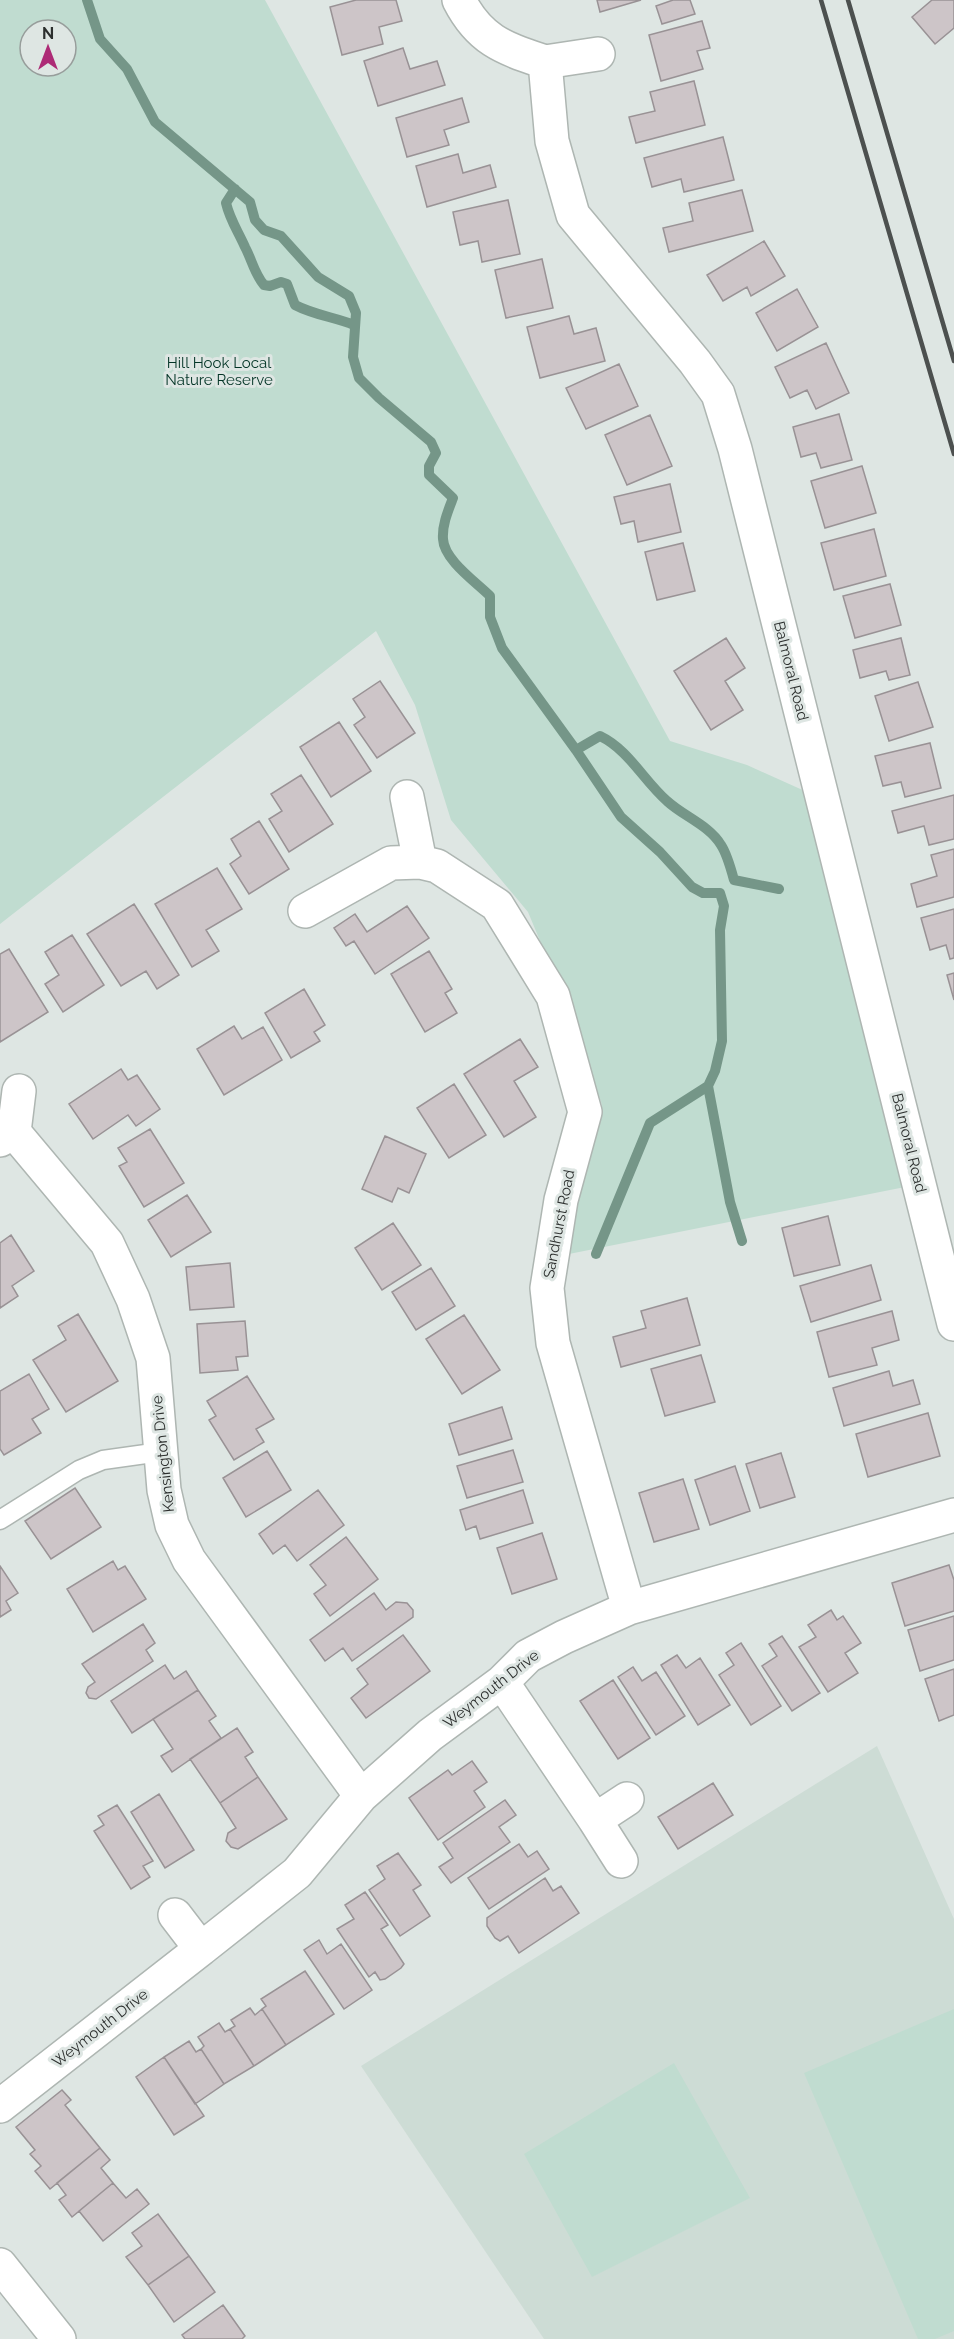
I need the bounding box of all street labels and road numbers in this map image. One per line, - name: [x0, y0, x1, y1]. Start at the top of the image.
- street label: Balmoral Road: [770, 619, 812, 723]
- street label: Balmoral Road: [888, 1091, 930, 1195]
- street label: Sandhurst Road: [540, 1168, 578, 1280]
- street label: Kensington Drive: [148, 1394, 178, 1513]
- street label: Weymouth Drive: [440, 1646, 543, 1732]
- street label: Weymouth Drive: [49, 1985, 152, 2071]

